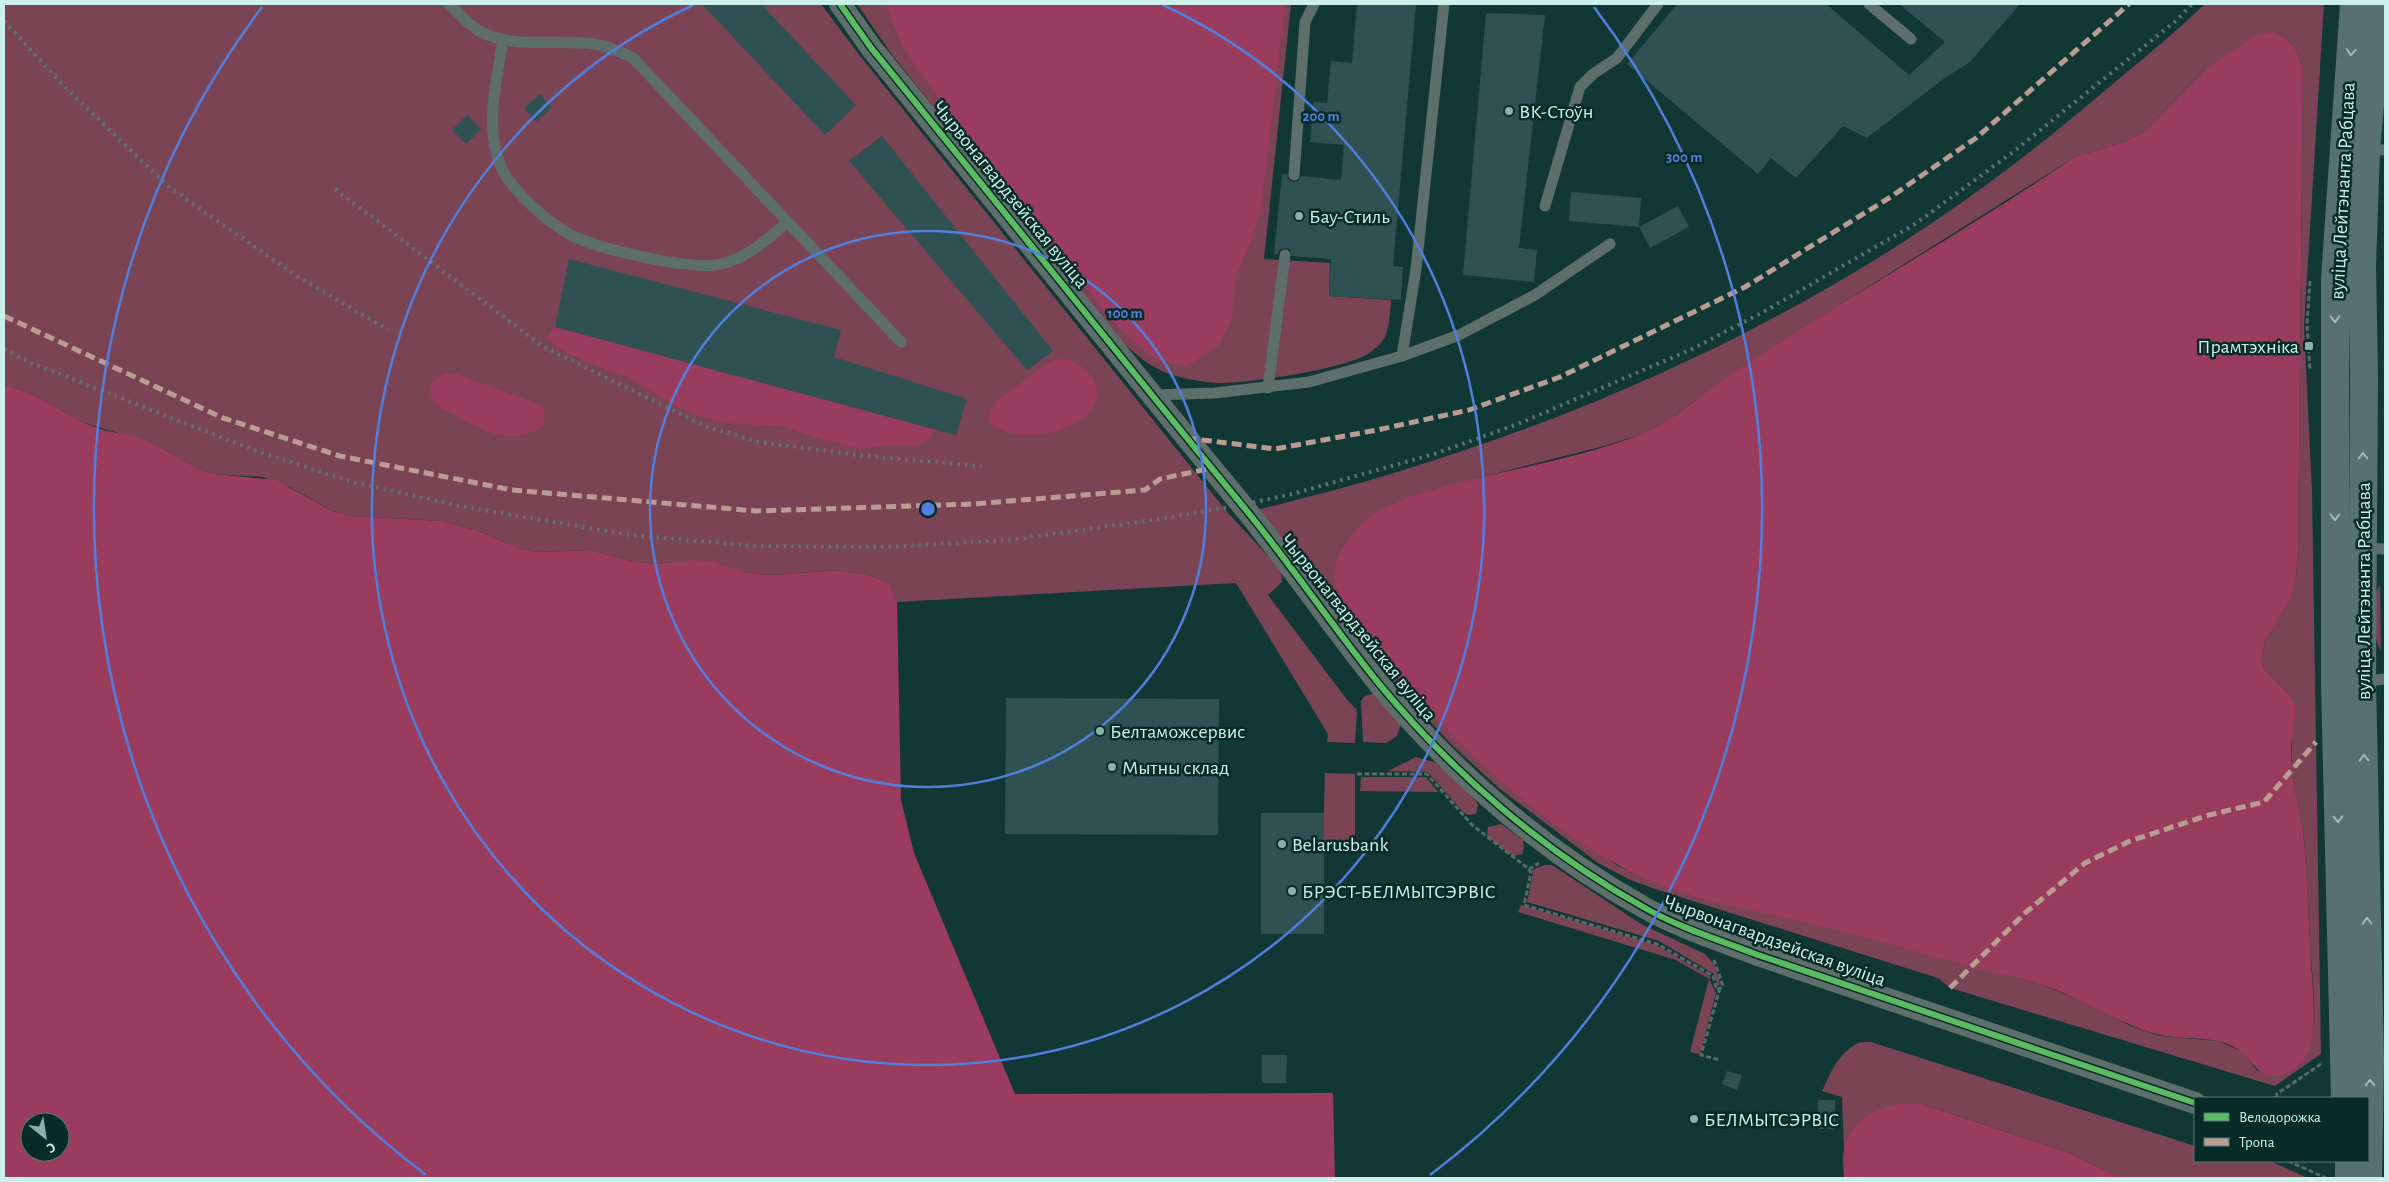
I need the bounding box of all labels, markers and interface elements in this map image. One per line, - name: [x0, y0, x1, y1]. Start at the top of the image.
- one-way arrow: [2345, 49, 2356, 57]
- street label: вуліца Лейтэнанта Рабцава: [2327, 82, 2359, 300]
- street label: Чырвонагвардзейская вуліца: [929, 97, 1092, 292]
- place label: ВК-Стоўн: [1519, 102, 1593, 122]
- marker: ВК-Стоўн: [1503, 105, 1515, 117]
- text: 200 m: [1302, 109, 1340, 124]
- text: 300 m: [1666, 150, 1702, 165]
- place label: Бау-Стиль: [1309, 207, 1390, 227]
- marker: Бау-Стиль: [1293, 210, 1305, 222]
- text: 100 m: [1107, 306, 1143, 321]
- one-way arrow: [2330, 316, 2341, 324]
- place label: Прамтэхніка: [2197, 337, 2299, 357]
- marker: Прамтэхніка: [2303, 340, 2315, 352]
- one-way arrow: [2358, 452, 2368, 460]
- street label: вуліца Лейтэнанта Рабцава: [2354, 482, 2374, 700]
- centre of rings: [919, 500, 937, 518]
- one-way arrow: [2330, 514, 2340, 521]
- street label: Чырвонагвардзейская вуліца: [1277, 530, 1440, 725]
- place label: Белтаможсервис: [1110, 722, 1245, 742]
- marker: Белтаможсервис: [1094, 725, 1106, 737]
- one-way arrow: [2358, 754, 2369, 762]
- place label: Мытны склад: [1122, 758, 1229, 778]
- marker: Мытны склад: [1106, 761, 1118, 773]
- one-way arrow: [2333, 816, 2343, 824]
- place label: Belarusbank: [1292, 835, 1389, 855]
- marker: Belarusbank: [1276, 838, 1288, 850]
- place label: БРЭСТ-БЕЛМЫТСЭРВІС: [1302, 882, 1496, 902]
- marker: БРЭСТ-БЕЛМЫТСЭРВІС: [1286, 885, 1298, 897]
- street label: Чырвонагвардзейская вуліца: [1661, 891, 1888, 990]
- one-way arrow: [2362, 917, 2372, 924]
- one-way arrow: [2365, 1079, 2375, 1087]
- legend: [2194, 1097, 2369, 1162]
- place label: БЕЛМЫТСЭРВІС: [1704, 1110, 1839, 1130]
- text: Велодорожка: [2239, 1110, 2321, 1125]
- north arrow: [20, 1112, 70, 1162]
- marker: БЕЛМЫТСЭРВІС: [1688, 1113, 1700, 1125]
- text: Тропа: [2239, 1135, 2275, 1150]
- text: С: [44, 1139, 58, 1156]

